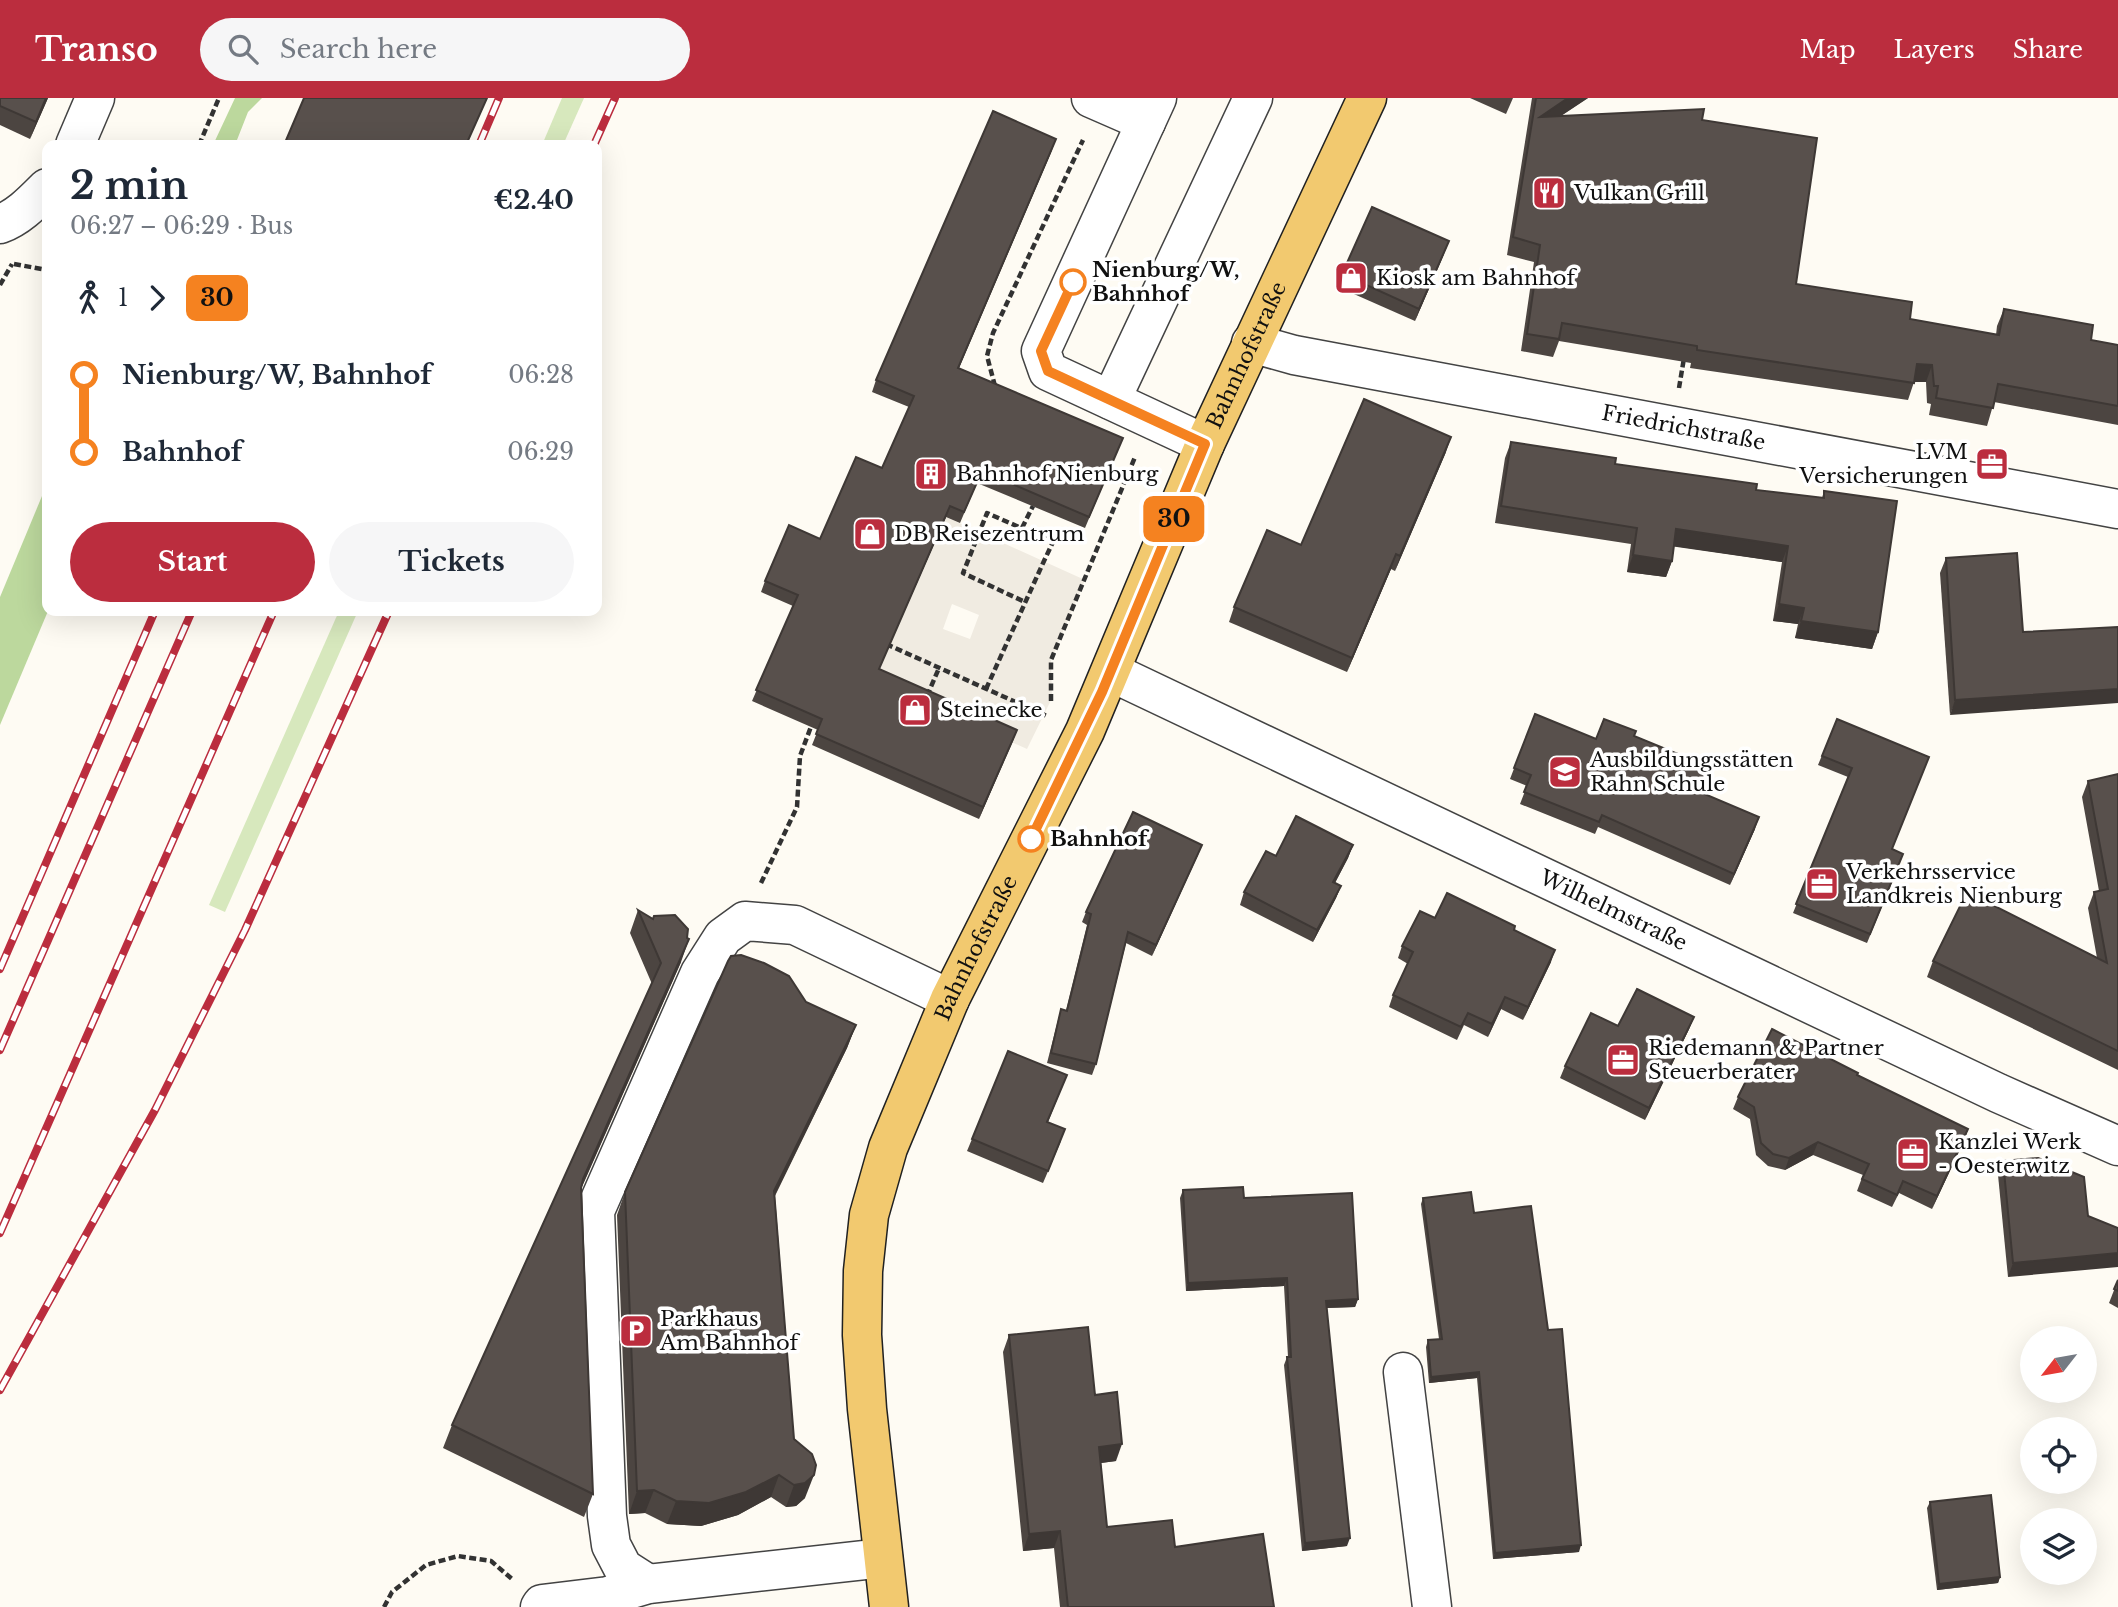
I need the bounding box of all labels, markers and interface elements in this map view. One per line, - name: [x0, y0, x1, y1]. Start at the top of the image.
- search box: [200, 18, 690, 81]
- text: Transo: [35, 29, 158, 70]
- icon: search: [224, 30, 262, 68]
- text: Search here: [280, 33, 437, 65]
- text: Map: [1800, 35, 1856, 64]
- text: Layers: [1894, 35, 1975, 64]
- text: Share: [2013, 35, 2083, 64]
- text: 2 min: [70, 162, 188, 209]
- restaurant icon: Vulkan Grill: [1530, 174, 1568, 212]
- place label: Vulkan Grill: [1573, 180, 1705, 206]
- text: €2.40: [494, 184, 574, 216]
- text: 06:27 – 06:29 · Bus: [70, 212, 293, 240]
- place label: Nienburg/W, Bahnhof: [1092, 257, 1239, 307]
- shop icon: Kiosk am Bahnhof: [1332, 259, 1370, 297]
- place label: Kiosk am Bahnhof: [1376, 265, 1577, 291]
- marker: Nienburg/W, Bahnhof: [1060, 269, 1086, 295]
- street label: Bahnhofstraße: [1201, 278, 1292, 433]
- icon: walk: [70, 279, 108, 317]
- icon: forward: [138, 279, 176, 317]
- text: 30: [200, 283, 234, 312]
- text: 1: [118, 284, 128, 312]
- text: Nienburg/W, Bahnhof: [122, 359, 432, 391]
- text: 06:28: [508, 361, 574, 389]
- street label: Friedrichstraße: [1600, 400, 1767, 456]
- text: Bahnhof: [122, 436, 242, 468]
- text: 06:29: [507, 438, 574, 466]
- place label: LVM Versicherungen: [1798, 439, 1968, 489]
- office icon: LVM Versicherungen: [1973, 445, 2011, 483]
- building icon: Bahnhof Nienburg: [912, 455, 950, 493]
- place label: Bahnhof Nienburg: [956, 461, 1159, 487]
- line badge: 30: [1142, 496, 1206, 542]
- text: 30: [1157, 504, 1191, 533]
- shop icon: DB Reisezentrum: [851, 515, 889, 553]
- place label: DB Reisezentrum: [894, 521, 1085, 547]
- button: Start: [70, 522, 315, 602]
- button: Tickets: [329, 522, 574, 602]
- shop icon: Steinecke: [896, 691, 934, 729]
- place label: Steinecke: [940, 697, 1043, 723]
- place label: Ausbildungsstätten Rahn Schule: [1589, 747, 1794, 797]
- school or university icon: Ausbildungsstätten Rahn Schule: [1546, 753, 1584, 791]
- marker: Bahnhof: [1018, 826, 1044, 852]
- place label: Bahnhof: [1050, 826, 1150, 852]
- place label: Verkehrsservice Landkreis Nienburg: [1845, 859, 2062, 909]
- street label: Wilhelmstraße: [1535, 864, 1691, 956]
- office icon: Verkehrsservice Landkreis Nienburg: [1803, 865, 1841, 903]
- street label: Bahnhofstraße: [929, 871, 1023, 1025]
- place label: Riedemann & Partner Steuerberater: [1648, 1035, 1884, 1085]
- office icon: Riedemann & Partner Steuerberater: [1604, 1041, 1642, 1079]
- place label: Kanzlei Werk - Oesterwitz: [1938, 1129, 2081, 1179]
- office icon: Kanzlei Werk - Oesterwitz: [1894, 1135, 1932, 1173]
- place label: Parkhaus Am Bahnhof: [659, 1306, 801, 1356]
- parking icon: Parkhaus Am Bahnhof: [617, 1312, 655, 1350]
- north arrow: [2020, 1326, 2096, 1404]
- map controls: [2020, 1326, 2097, 1585]
- button: locate: [2020, 1417, 2097, 1494]
- button: layers: [2020, 1508, 2097, 1585]

